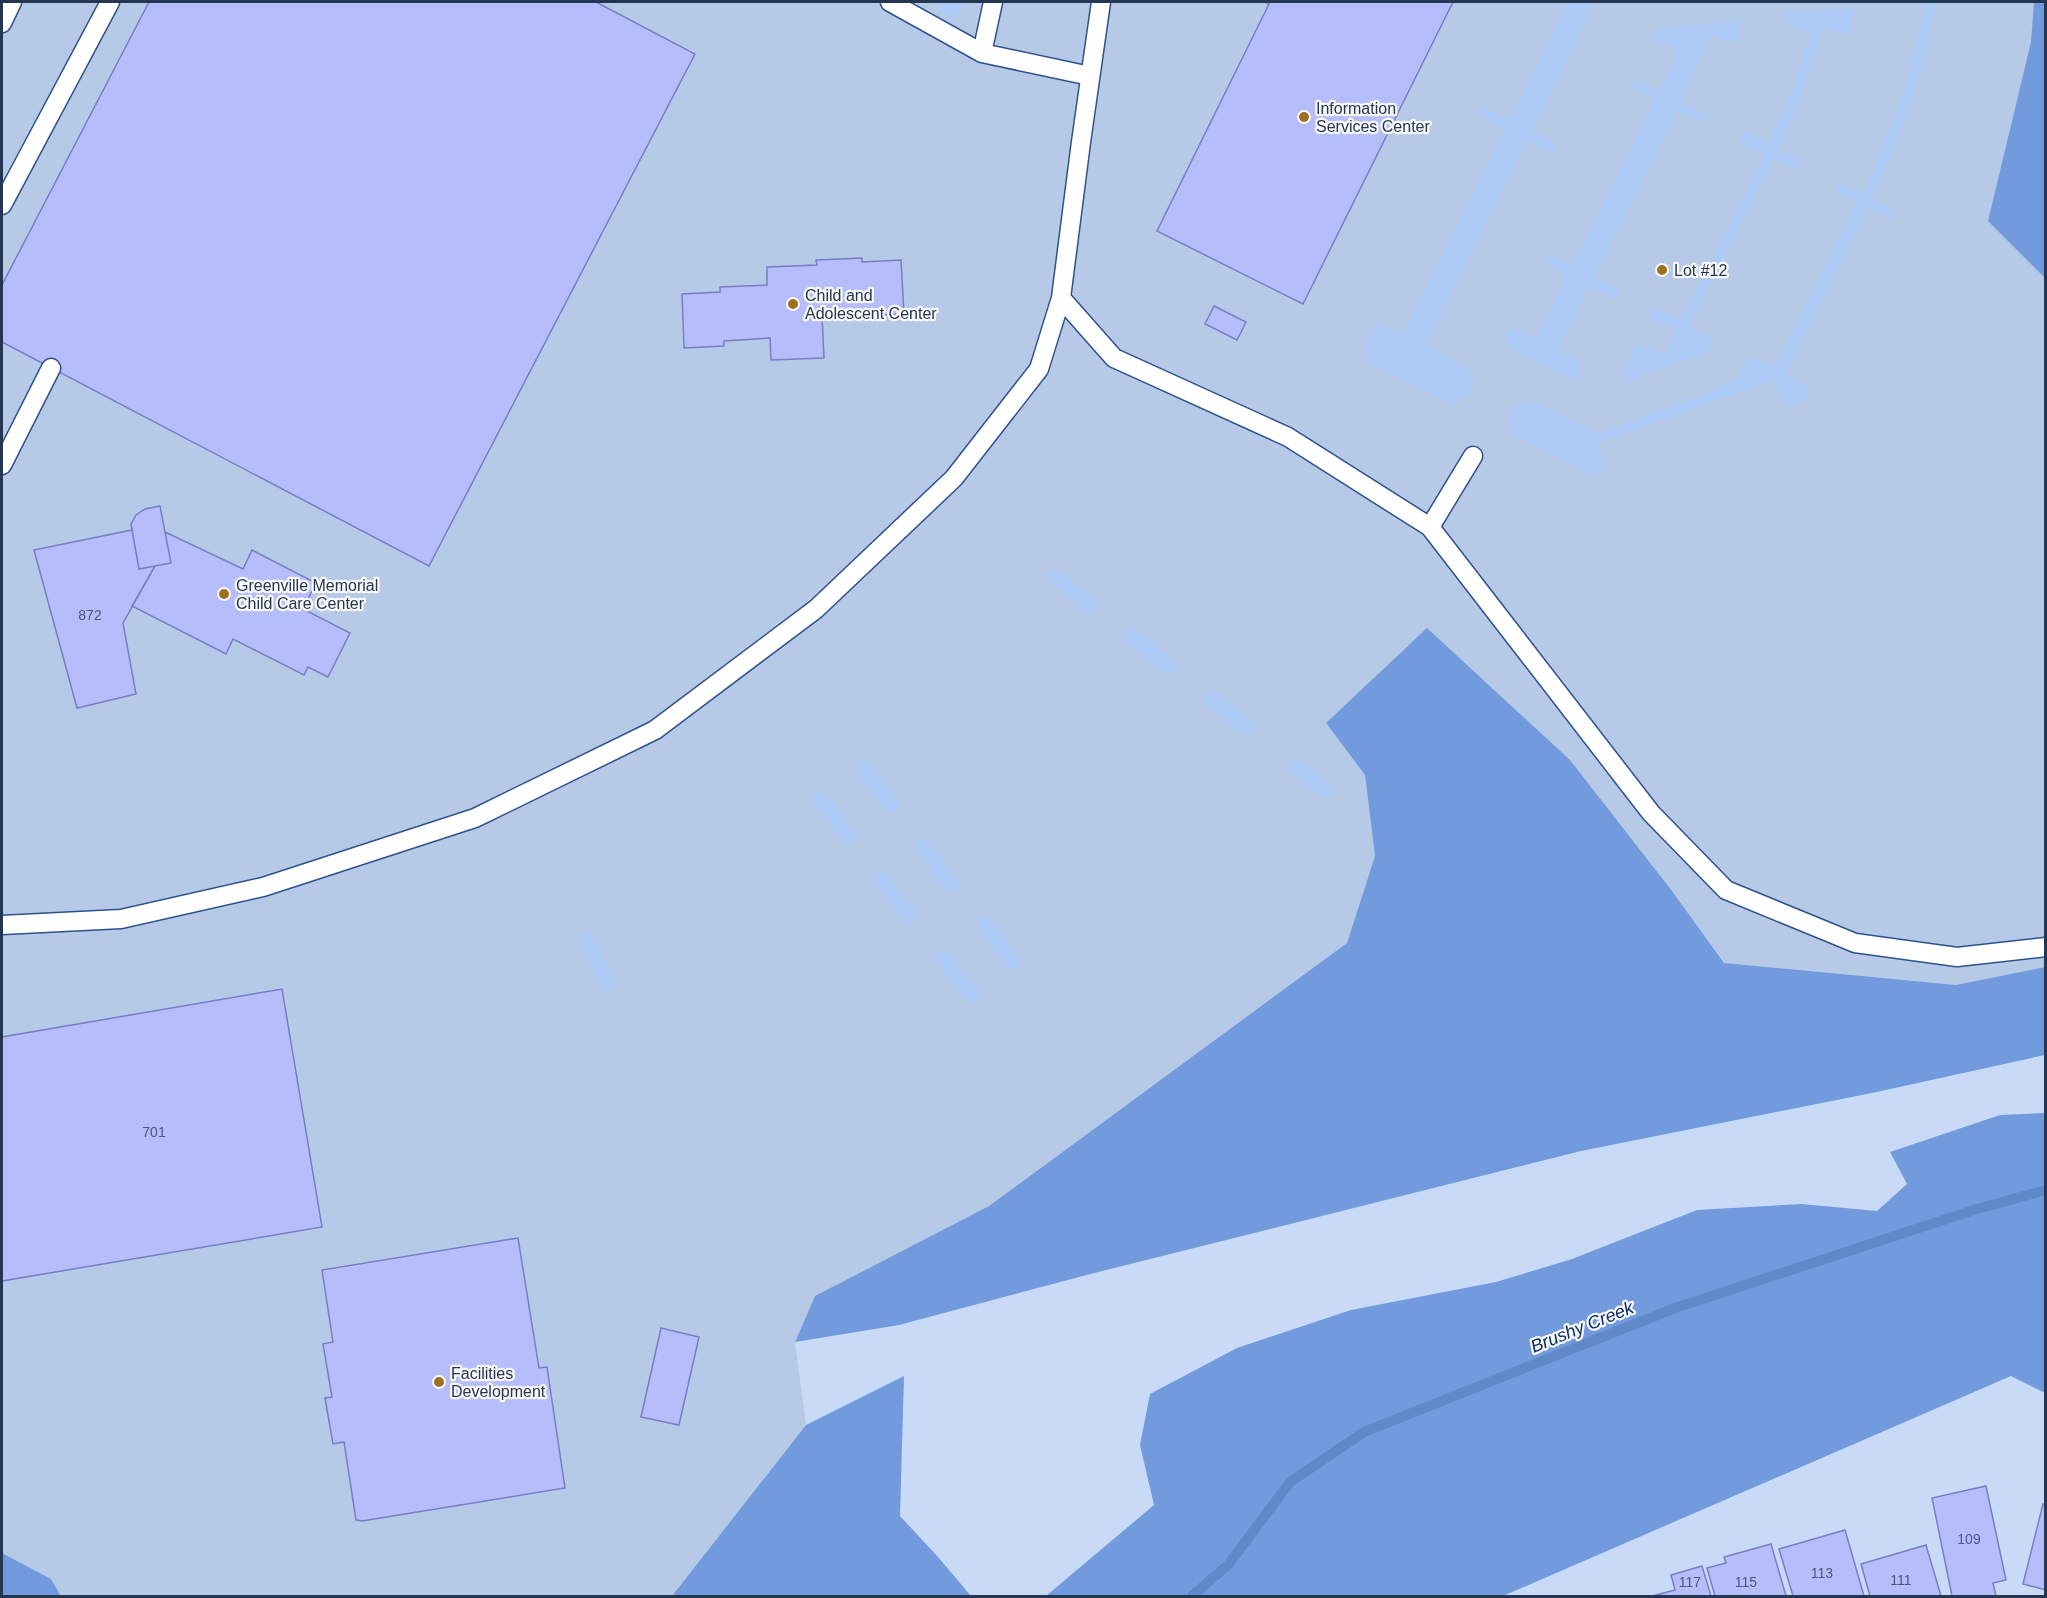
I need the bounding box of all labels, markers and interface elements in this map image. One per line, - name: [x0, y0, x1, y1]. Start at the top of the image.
- place label: Information Services Center: [1316, 100, 1430, 135]
- marker: Information Services Center: [1297, 110, 1311, 124]
- place label: Lot #12: [1674, 262, 1727, 279]
- marker: Lot #12: [1655, 263, 1669, 277]
- place label: Child and Adolescent Center: [805, 287, 937, 322]
- marker: Child and Adolescent Center: [786, 297, 800, 311]
- place label: Greenville Memorial Child Care Center: [236, 577, 378, 612]
- marker: Greenville Memorial Child Care Center: [217, 587, 231, 601]
- house number: 872: [78, 607, 102, 623]
- house number: 701: [142, 1124, 166, 1140]
- water label: Brushy Creek: [1528, 1297, 1637, 1357]
- place label: Facilities Development: [451, 1365, 546, 1400]
- marker: Facilities Development: [432, 1375, 446, 1389]
- house number: 109: [1957, 1531, 1981, 1547]
- house number: 113: [1811, 1565, 1833, 1581]
- house number: 111: [1890, 1572, 1912, 1588]
- house number: 117: [1679, 1574, 1701, 1590]
- house number: 115: [1735, 1574, 1757, 1590]

